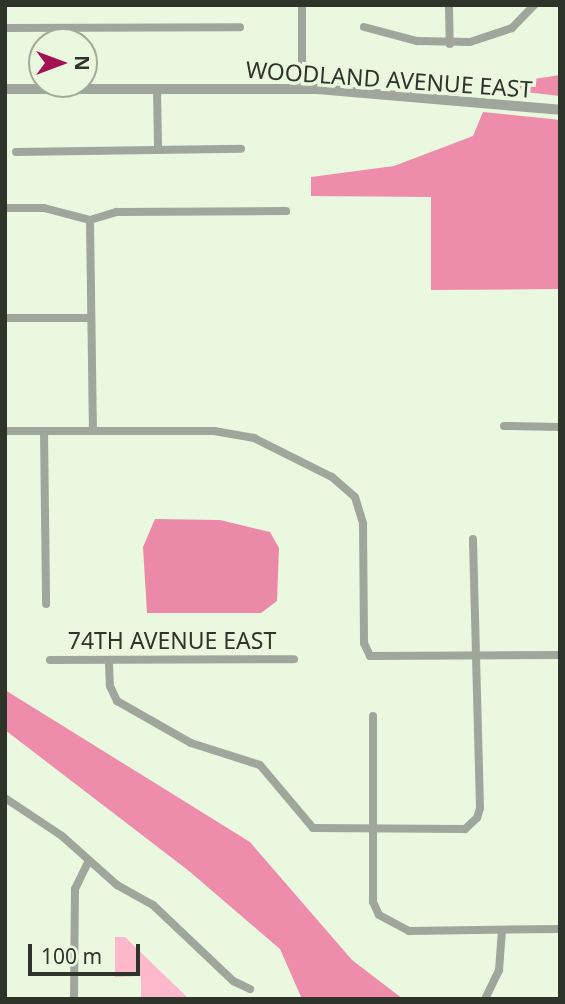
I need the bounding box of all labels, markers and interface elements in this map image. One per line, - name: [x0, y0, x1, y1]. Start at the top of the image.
- north arrow: [28, 28, 98, 98]
- text: N: [69, 55, 95, 71]
- street label: WOODLAND AVENUE EAST: [245, 55, 533, 103]
- street label: 74TH AVENUE EAST: [68, 626, 276, 654]
- scale bar: [32, 930, 144, 974]
- text: 100 m: [41, 942, 102, 970]

